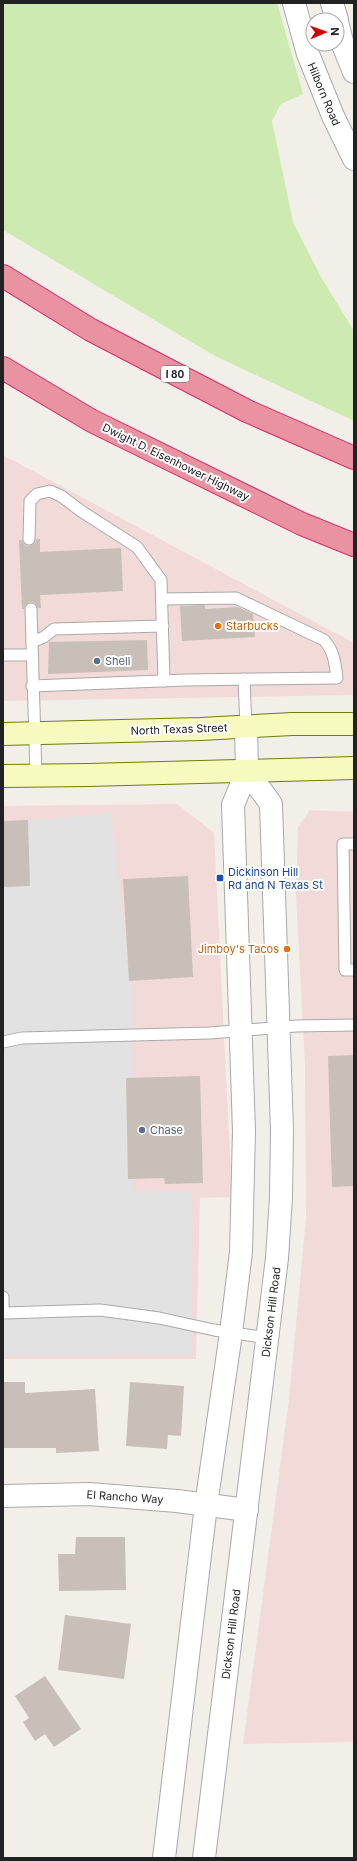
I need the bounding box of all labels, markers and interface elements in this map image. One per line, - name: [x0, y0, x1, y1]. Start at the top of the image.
- north arrow: [305, 12, 345, 52]
- text: N: [328, 27, 342, 36]
- street label: Hilborn Road: [304, 60, 344, 128]
- road number: I 80: [161, 366, 189, 382]
- street label: Dwight D. Eisenhower Highway: [100, 420, 252, 504]
- place label: Starbucks: [226, 619, 279, 633]
- marker: Starbucks: [213, 621, 223, 631]
- place label: Shell: [105, 654, 130, 668]
- marker: Shell: [92, 656, 102, 666]
- street label: North Texas Street: [130, 720, 228, 738]
- place label: Dickinson Hill Rd and N Texas St: [228, 865, 323, 892]
- marker: Dickinson Hill Rd and N Texas St: [215, 873, 225, 883]
- place label: Jimboy's Tacos: [198, 942, 279, 956]
- marker: Jimboy's Tacos: [282, 944, 292, 954]
- place label: Chase: [150, 1123, 183, 1137]
- marker: Chase: [137, 1125, 147, 1135]
- street label: Dickson Hill Road: [259, 1266, 283, 1358]
- street label: El Rancho Way: [86, 1487, 164, 1507]
- street label: Dickson Hill Road: [219, 1588, 243, 1680]

